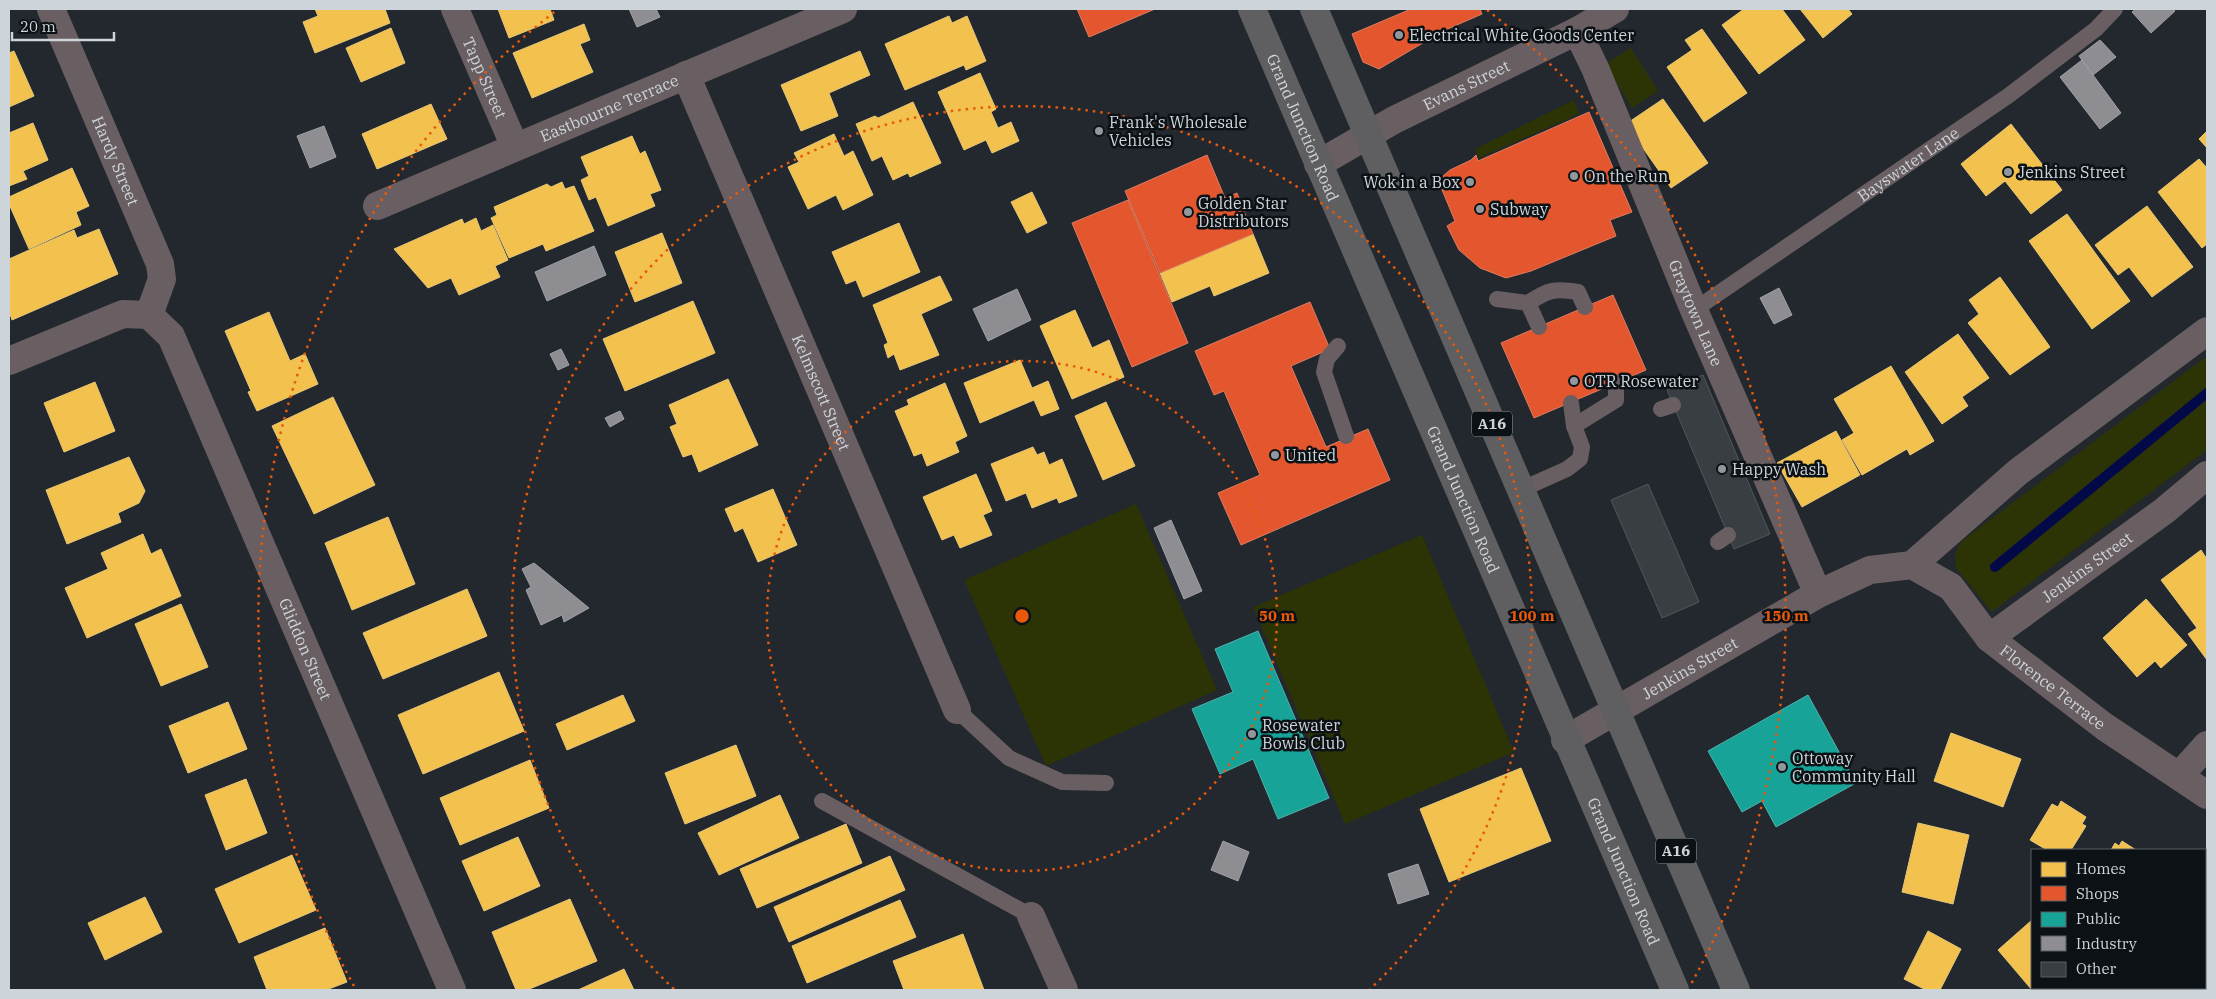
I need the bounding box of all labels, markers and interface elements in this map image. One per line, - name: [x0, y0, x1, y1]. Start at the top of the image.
- scale bar: [12, 10, 115, 42]
- text: 20 m: [20, 17, 56, 36]
- place label: Electrical White Goods Center: [1409, 25, 1634, 45]
- marker: Electrical White Goods Center: [1393, 29, 1405, 41]
- street label: Tapp Street: [458, 34, 512, 122]
- street label: Grand Junction Road: [1262, 51, 1344, 204]
- street label: Evans Street: [1419, 55, 1513, 114]
- street label: Eastbourne Terrace: [537, 70, 681, 146]
- place label: Frank's Wholesale Vehicles: [1109, 112, 1247, 150]
- street label: Hardy Street: [88, 113, 144, 209]
- street label: Bayswater Lane: [1853, 123, 1963, 206]
- marker: Frank's Wholesale Vehicles: [1093, 125, 1105, 137]
- place label: Jenkins Street: [2018, 162, 2125, 182]
- place label: On the Run: [1584, 166, 1668, 186]
- marker: Jenkins Street: [2002, 166, 2014, 178]
- marker: On the Run: [1568, 170, 1580, 182]
- place label: Wok in a Box: [1363, 172, 1460, 192]
- marker: Wok in a Box: [1464, 176, 1476, 188]
- place label: Golden Star Distributors: [1198, 193, 1289, 231]
- place label: Subway: [1490, 199, 1549, 219]
- marker: Subway: [1474, 203, 1486, 215]
- marker: Golden Star Distributors: [1182, 206, 1194, 218]
- street label: Graytown Lane: [1664, 257, 1727, 369]
- street label: Kelmscott Street: [788, 331, 855, 454]
- place label: OTR Rosewater: [1584, 371, 1698, 391]
- marker: OTR Rosewater: [1568, 375, 1580, 387]
- road number: A16: [1472, 412, 1512, 436]
- street label: Grand Junction Road: [1423, 423, 1504, 576]
- place label: United: [1285, 445, 1336, 465]
- marker: United: [1269, 449, 1281, 461]
- place label: Happy Wash: [1732, 459, 1826, 479]
- marker: Happy Wash: [1716, 463, 1728, 475]
- street label: Jenkins Street: [2038, 527, 2136, 606]
- street label: Gliddon Street: [275, 595, 336, 703]
- text: 50 m: [1259, 606, 1295, 625]
- text: 100 m: [1509, 606, 1555, 625]
- text: 150 m: [1763, 606, 1809, 625]
- centre of rings: [1013, 607, 1031, 625]
- street label: Jenkins Street: [1638, 632, 1741, 703]
- street label: Florence Terrace: [1996, 640, 2110, 734]
- place label: Rosewater Bowls Club: [1262, 715, 1345, 753]
- marker: Rosewater Bowls Club: [1246, 728, 1258, 740]
- place label: Ottoway Community Hall: [1792, 748, 1916, 786]
- marker: Ottoway Community Hall: [1776, 761, 1788, 773]
- street label: Grand Junction Road: [1583, 794, 1664, 948]
- road number: A16: [1656, 838, 1696, 864]
- legend: [2031, 849, 2206, 989]
- text: Homes: [2076, 859, 2126, 878]
- text: Shops: [2076, 884, 2119, 903]
- text: Public: [2076, 909, 2121, 928]
- text: Industry: [2076, 934, 2137, 953]
- text: Other: [2076, 959, 2116, 978]

